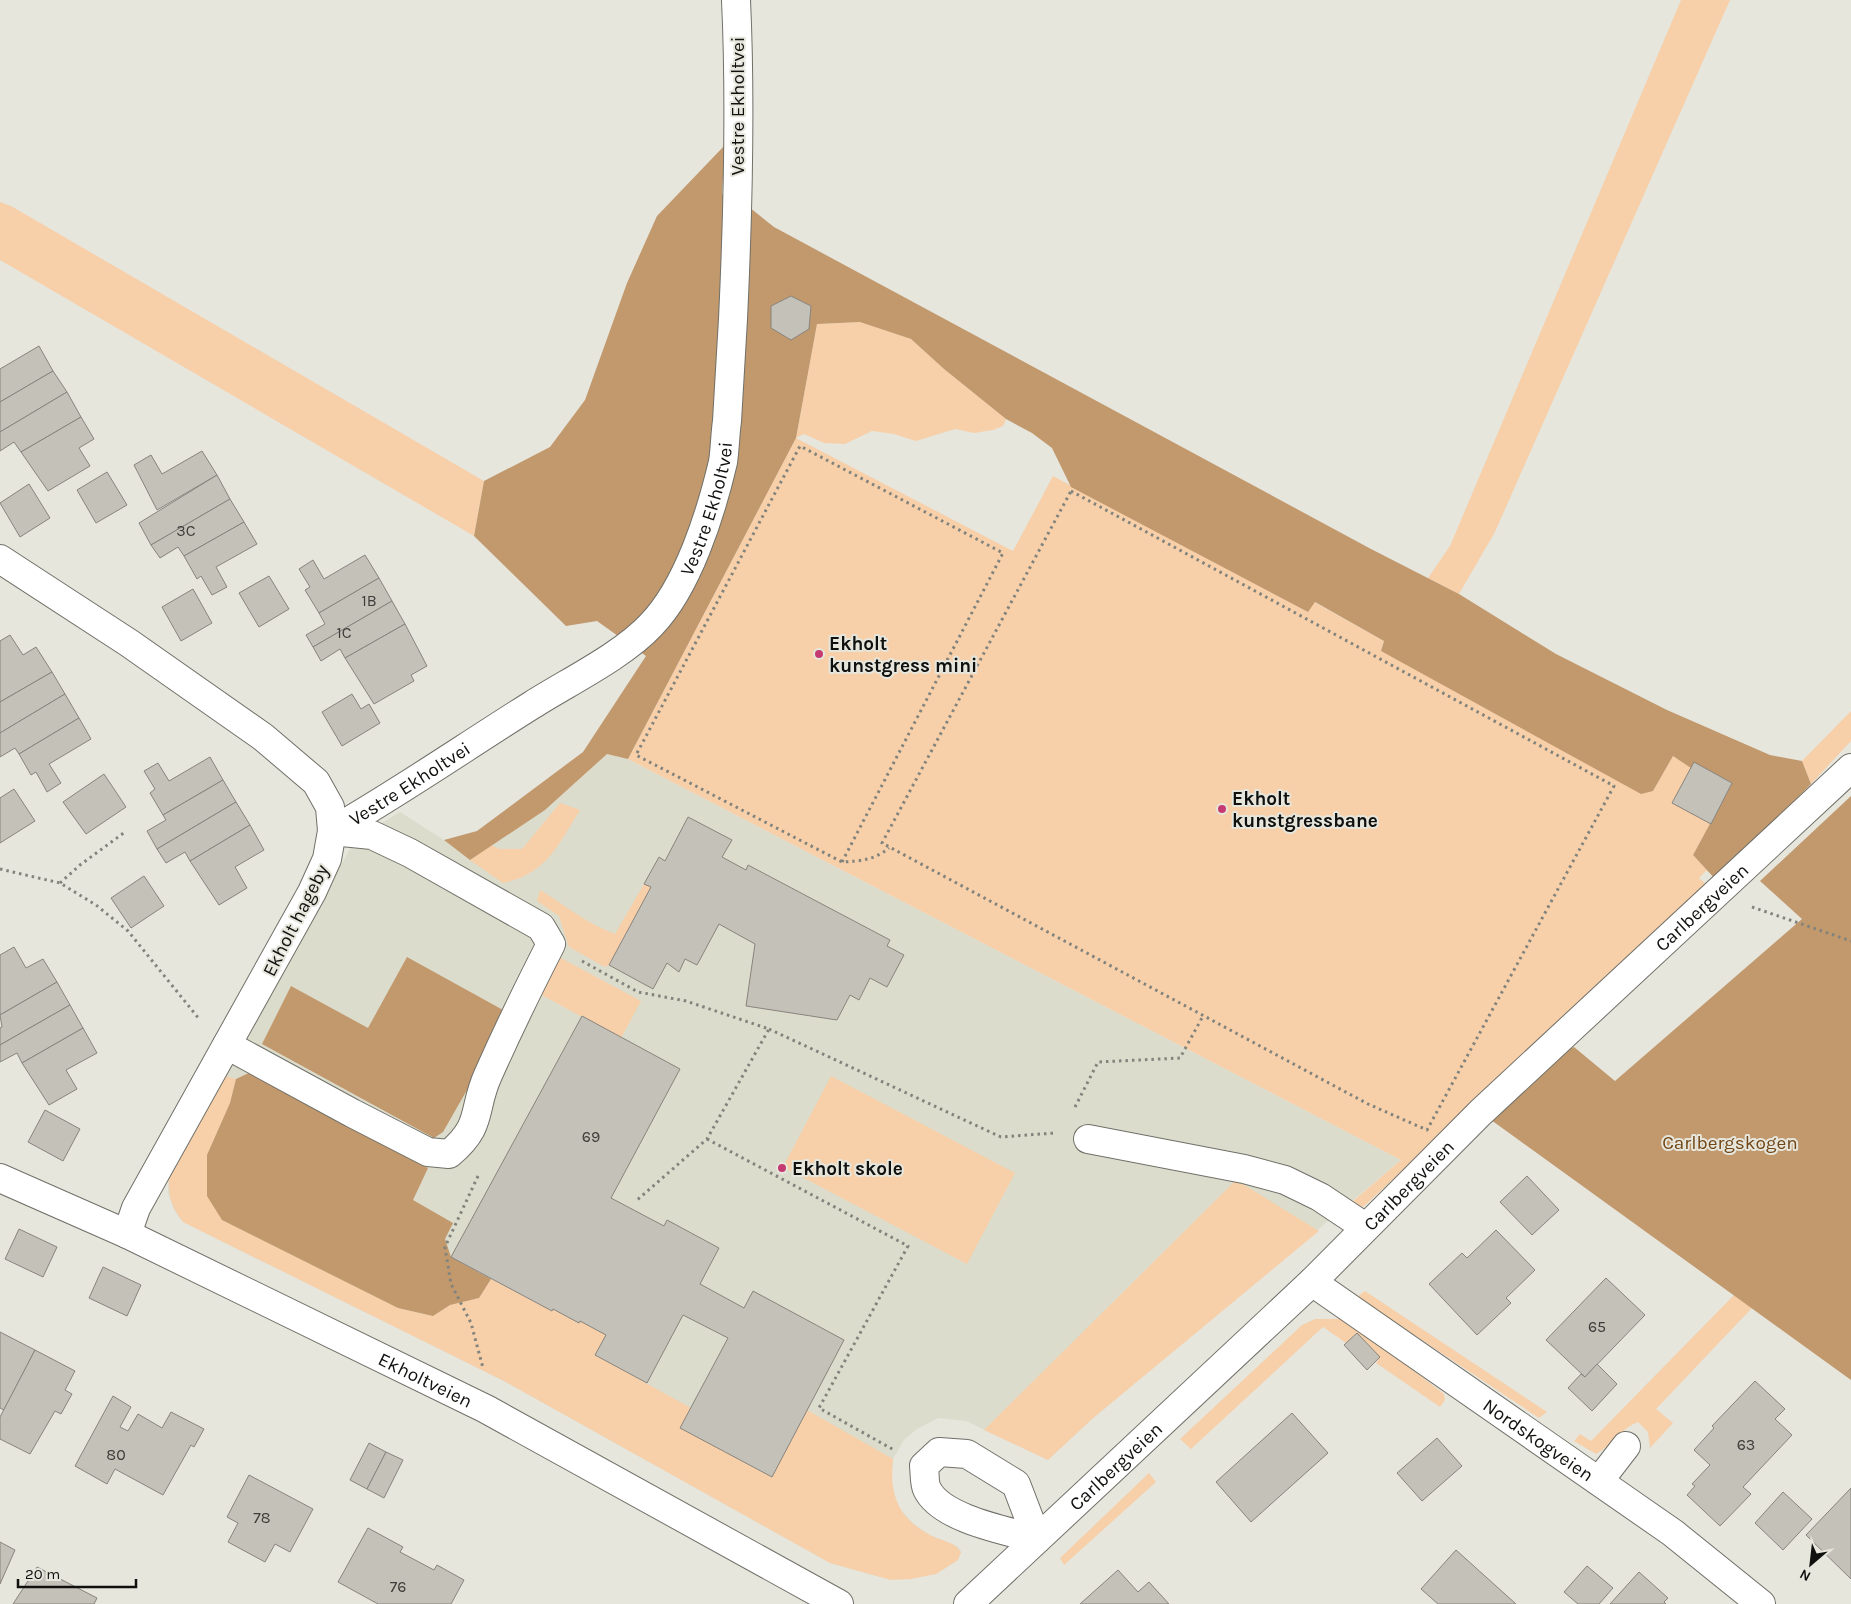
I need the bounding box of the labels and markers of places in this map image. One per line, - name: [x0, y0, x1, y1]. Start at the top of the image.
- place label: Ekholt kunstgress mini: [829, 633, 977, 677]
- marker: Ekholt kunstgress mini: [813, 648, 825, 660]
- place label: Ekholt kunstgressbane: [1232, 788, 1378, 832]
- marker: Ekholt kunstgressbane: [1216, 803, 1228, 815]
- place label: Ekholt skole: [792, 1158, 903, 1180]
- marker: Ekholt skole: [776, 1162, 788, 1174]

